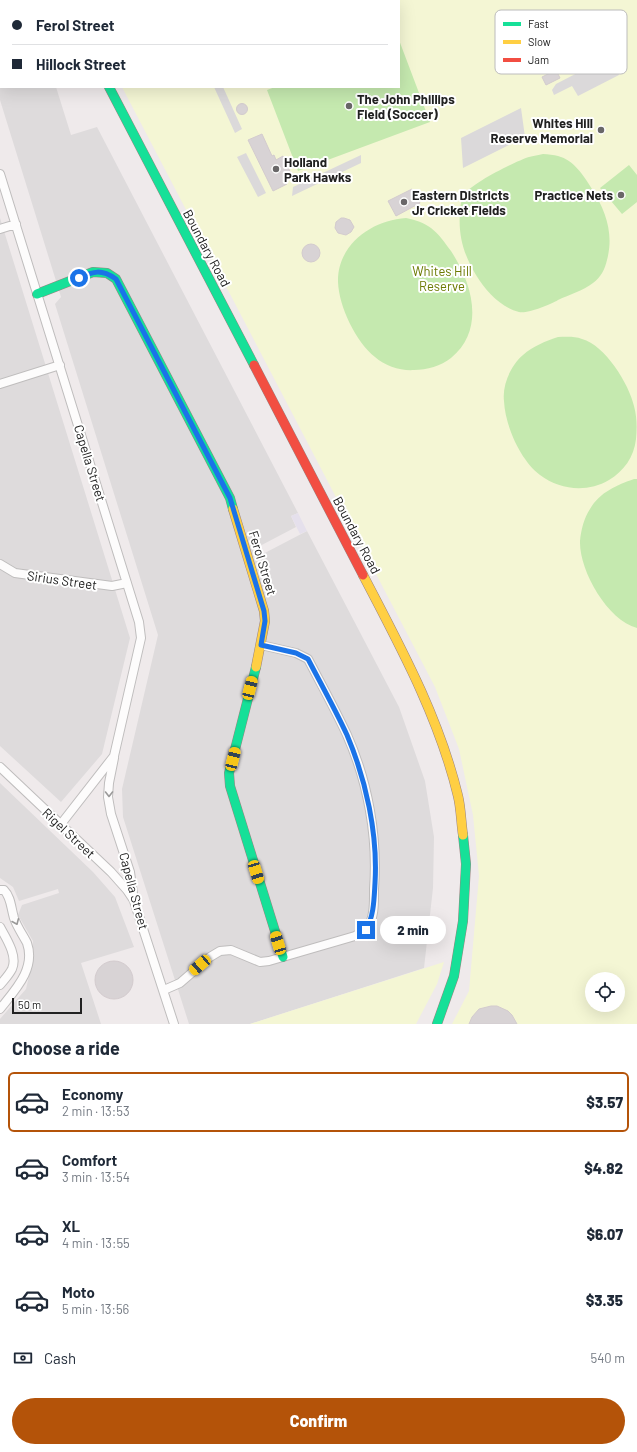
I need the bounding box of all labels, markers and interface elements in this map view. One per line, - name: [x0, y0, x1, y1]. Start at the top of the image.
- legend: [495, 10, 627, 74]
- text: Ferol Street: [36, 16, 114, 34]
- text: Fast: [528, 17, 549, 30]
- text: Slow: [528, 35, 551, 48]
- text: Jam: [528, 53, 549, 66]
- text: Hillock Street: [36, 55, 126, 73]
- place label: The John Phillips Field (Soccer): [357, 91, 455, 122]
- marker: The John Phillips Field (Soccer): [344, 101, 354, 111]
- place label: Whites Hill Reserve Memorial: [491, 115, 593, 146]
- marker: Whites Hill Reserve Memorial: [596, 125, 606, 135]
- place label: Holland Park Hawks: [284, 154, 352, 185]
- marker: Holland Park Hawks: [271, 164, 281, 174]
- place label: Eastern Districts Jr Cricket Fields: [412, 187, 510, 218]
- place label: Practice Nets: [535, 187, 613, 203]
- marker: Practice Nets: [616, 190, 626, 200]
- marker: Eastern Districts Jr Cricket Fields: [399, 197, 409, 207]
- street label: Boundary Road: [180, 207, 234, 289]
- park label: Whites Hill Reserve: [412, 263, 472, 294]
- route start: [70, 269, 88, 287]
- street label: Capella Street: [71, 423, 109, 503]
- street label: Boundary Road: [330, 494, 384, 576]
- street label: Ferol Street: [246, 529, 280, 597]
- street label: Sirius Street: [26, 567, 98, 593]
- car: [241, 675, 259, 701]
- car: [224, 746, 242, 772]
- one-way arrow: [105, 791, 113, 797]
- street label: Rigel Street: [39, 805, 99, 861]
- street label: Capella Street: [116, 851, 152, 931]
- car: [247, 859, 265, 885]
- callout: 2 min: [380, 916, 446, 944]
- one-way arrow: [12, 918, 20, 925]
- route end: [357, 921, 375, 939]
- text: 2 min: [397, 922, 429, 938]
- car: [269, 930, 287, 956]
- car: [187, 953, 213, 977]
- map controls: [585, 972, 625, 1012]
- button: locate: [585, 972, 625, 1012]
- scale bar: [12, 996, 82, 1015]
- text: 50 m: [18, 998, 41, 1011]
- text: Choose a ride: [12, 1037, 120, 1059]
- icon: car: [14, 1084, 50, 1120]
- text: Economy: [62, 1085, 123, 1103]
- text: $3.57: [586, 1093, 623, 1111]
- text: 2 min · 13:53: [62, 1103, 130, 1119]
- icon: car: [14, 1150, 50, 1186]
- text: Comfort: [62, 1151, 117, 1169]
- text: $4.82: [584, 1159, 623, 1177]
- text: 3 min · 13:54: [62, 1169, 130, 1185]
- icon: car: [14, 1216, 50, 1252]
- text: XL: [62, 1217, 80, 1235]
- text: $6.07: [586, 1225, 623, 1243]
- text: 4 min · 13:55: [62, 1235, 130, 1251]
- icon: car: [14, 1282, 50, 1318]
- text: Moto: [62, 1283, 95, 1301]
- text: $3.35: [586, 1291, 623, 1309]
- text: 5 min · 13:56: [62, 1301, 129, 1317]
- icon: cash: [12, 1347, 34, 1369]
- text: Cash: [44, 1349, 76, 1367]
- text: 540 m: [590, 1350, 625, 1366]
- button: Confirm: [12, 1398, 625, 1444]

